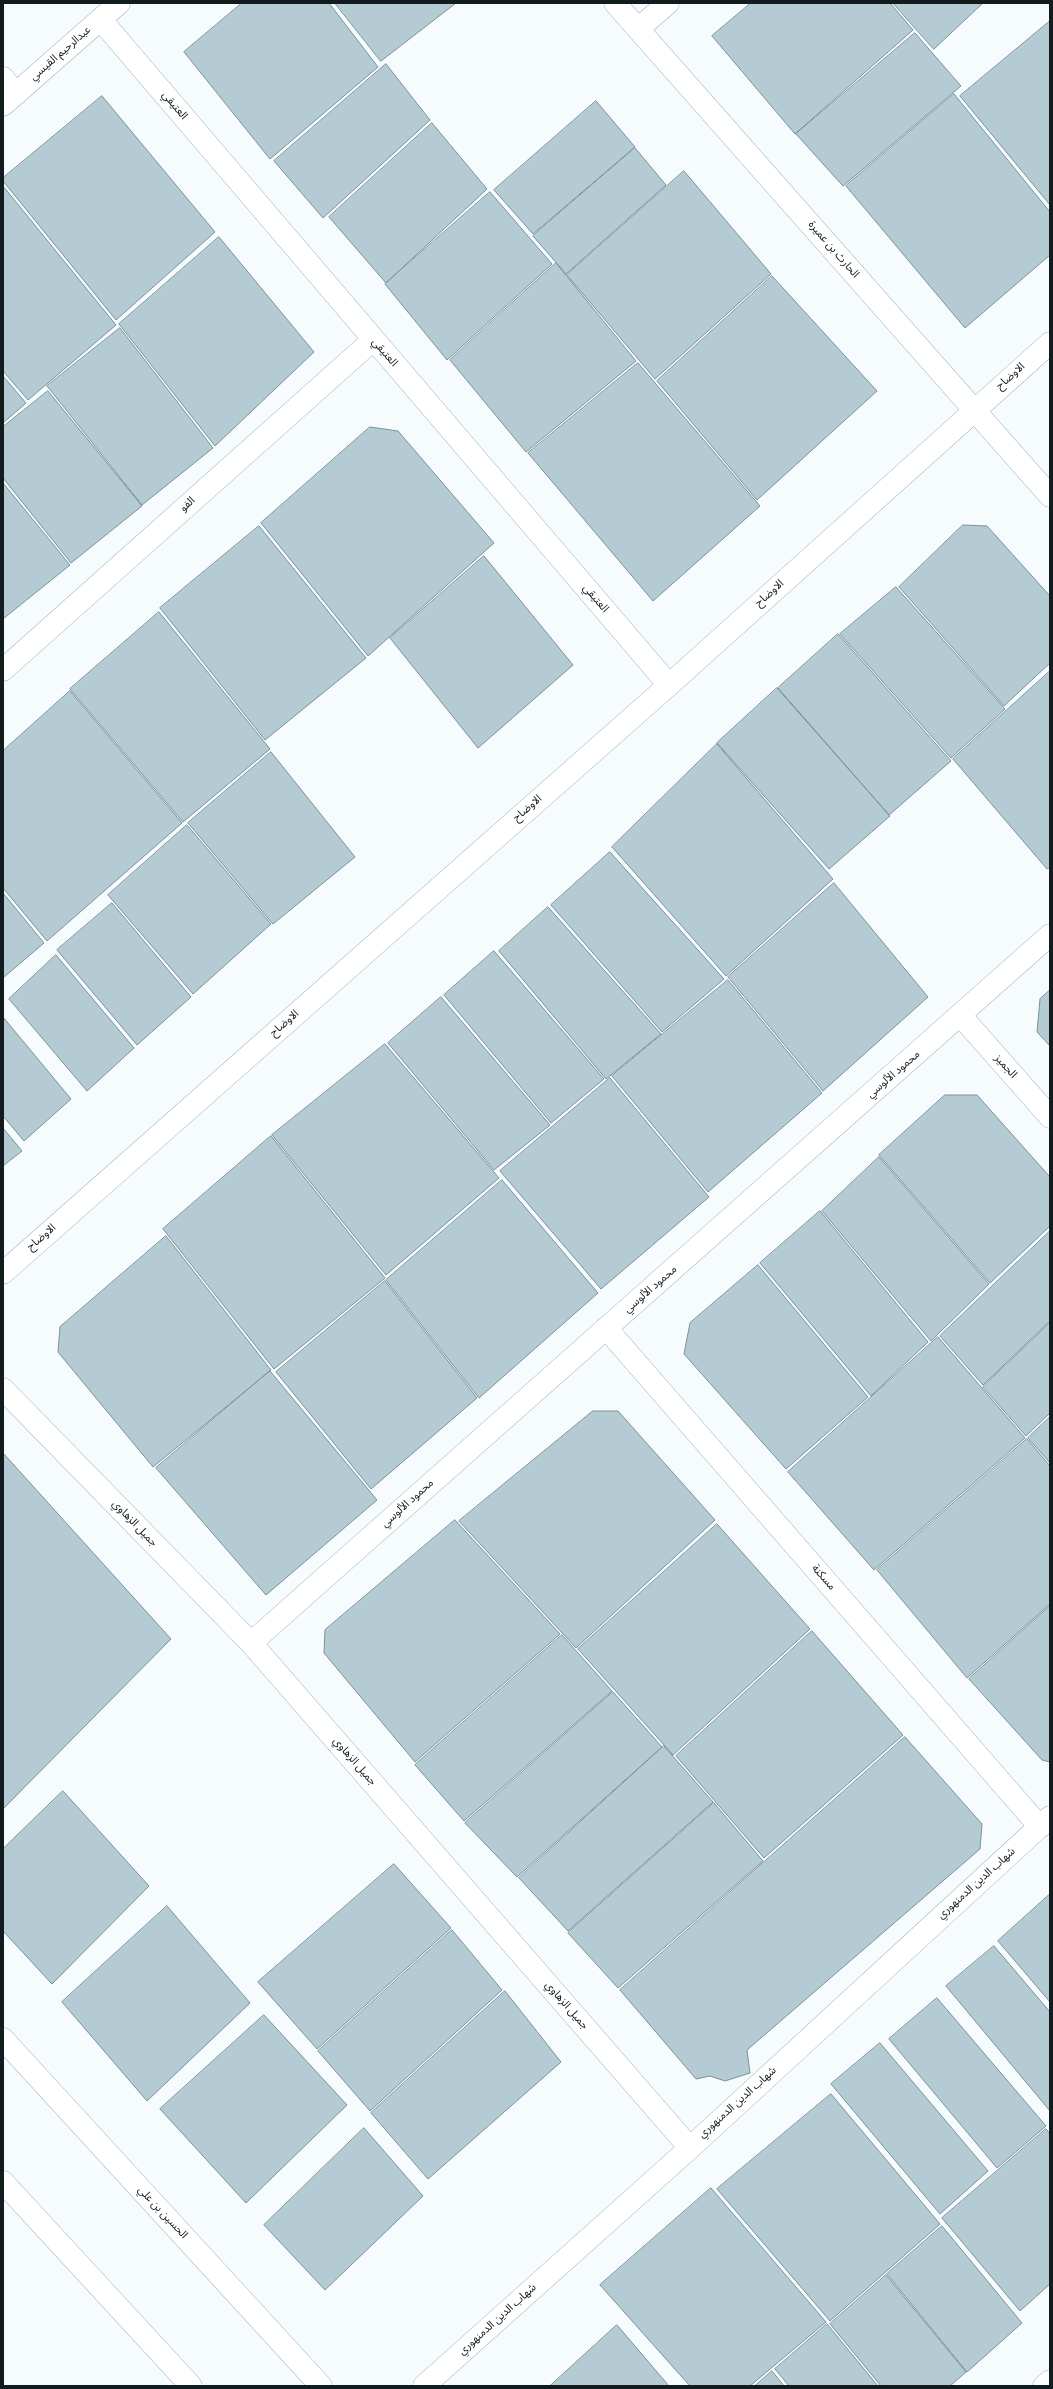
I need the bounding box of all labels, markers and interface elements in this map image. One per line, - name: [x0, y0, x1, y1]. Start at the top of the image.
- street label: عبدالرحيم القيسي: [28, 24, 94, 84]
- street label: العتيقي: [158, 89, 190, 123]
- street label: الحارث بن عميرة: [805, 219, 861, 281]
- street label: العتيقي: [368, 336, 400, 370]
- street label: الاوضاح: [994, 361, 1028, 393]
- street label: الفو: [178, 495, 198, 515]
- street label: الاوضاح: [753, 578, 787, 610]
- street label: العتيقي: [579, 582, 611, 616]
- street label: الاوضاح: [511, 793, 545, 825]
- street label: الاوضاح: [268, 1008, 302, 1040]
- street label: محمود الألوسي: [865, 1048, 923, 1102]
- street label: الجميز: [991, 1052, 1019, 1082]
- street label: الاوضاح: [25, 1222, 59, 1254]
- street label: محمود الألوسي: [622, 1263, 680, 1317]
- street label: محمود الألوسي: [379, 1477, 437, 1531]
- street label: جميل الزهاوي: [109, 1498, 159, 1550]
- street label: مسكنة: [808, 1562, 838, 1594]
- street label: جميل الزهاوي: [329, 1735, 379, 1789]
- street label: شهاب الدين الدمنهوري: [935, 1846, 1019, 1922]
- street label: جميل الزهاوي: [541, 1979, 591, 2033]
- street label: شهاب الدين الدمنهوري: [696, 2065, 780, 2141]
- street label: الحسين بن علي: [134, 2184, 190, 2242]
- street label: شهاب الدين الدمنهوري: [456, 2282, 540, 2358]

